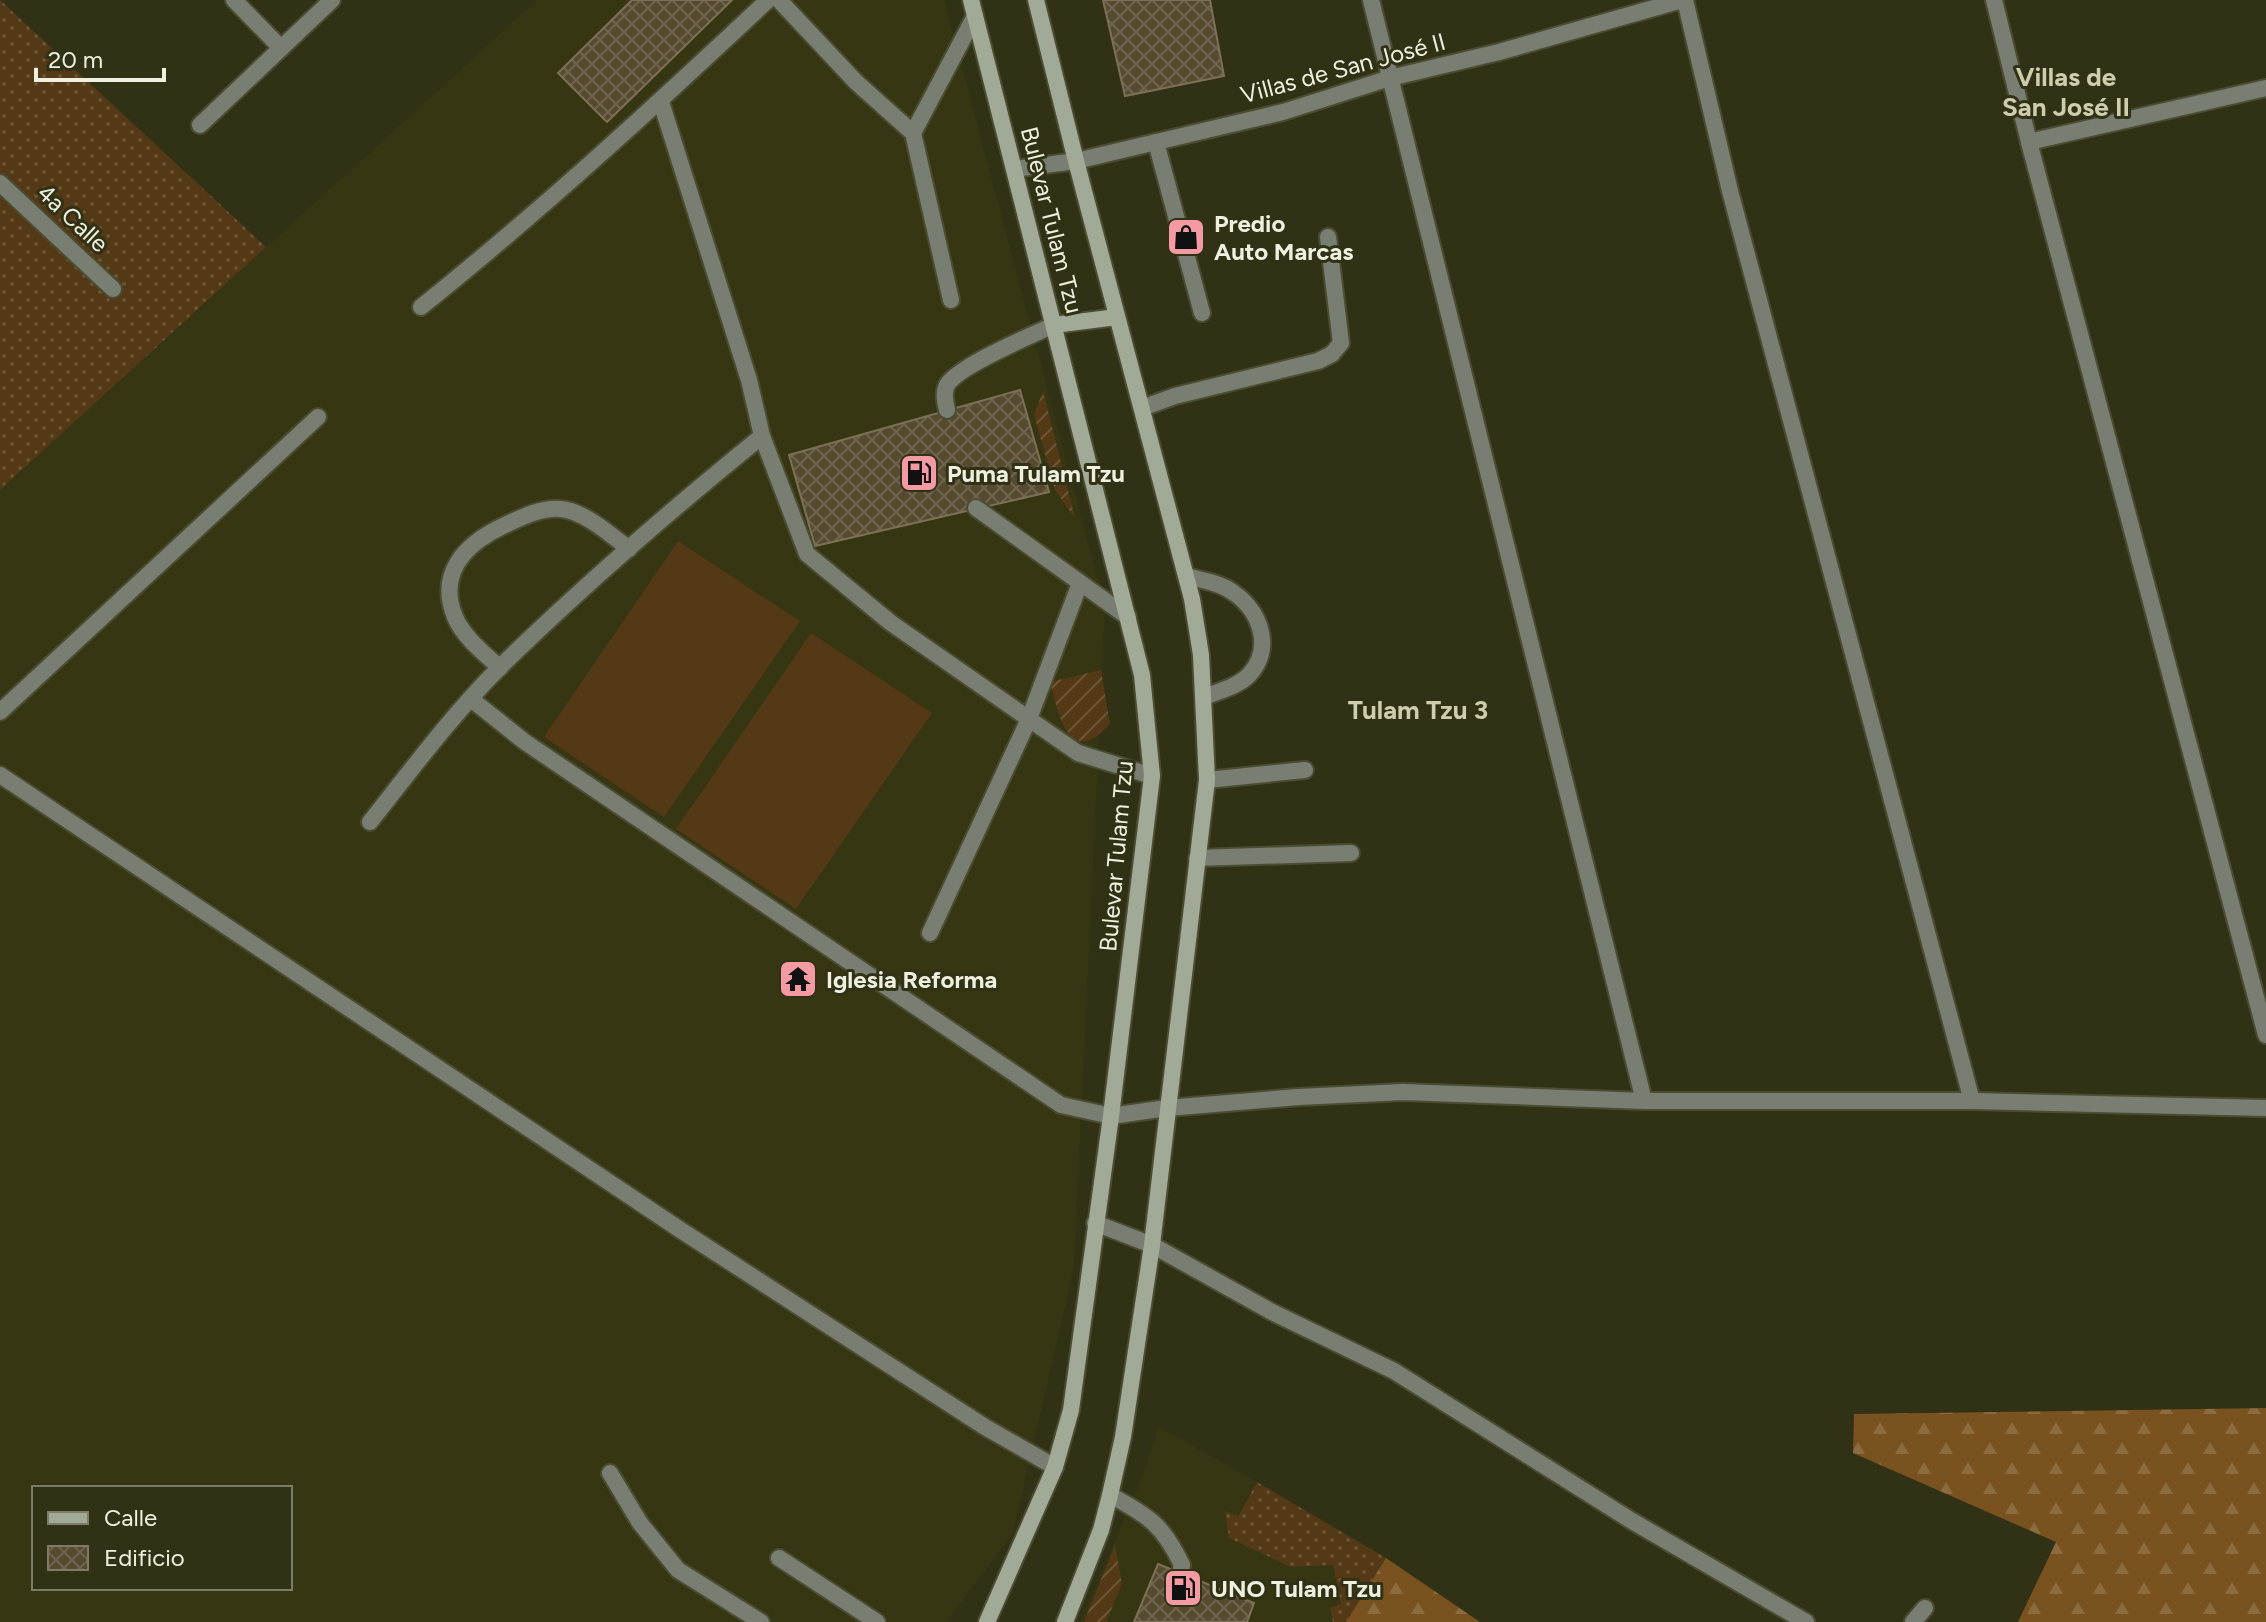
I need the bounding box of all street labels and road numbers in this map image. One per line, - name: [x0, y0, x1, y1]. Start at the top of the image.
- street label: Villas de San José II: [1237, 27, 1449, 109]
- street label: Bulevar Tulam Tzu: [1015, 124, 1089, 316]
- street label: 4a Calle: [32, 178, 114, 258]
- street label: Bulevar Tulam Tzu: [1093, 759, 1139, 953]

